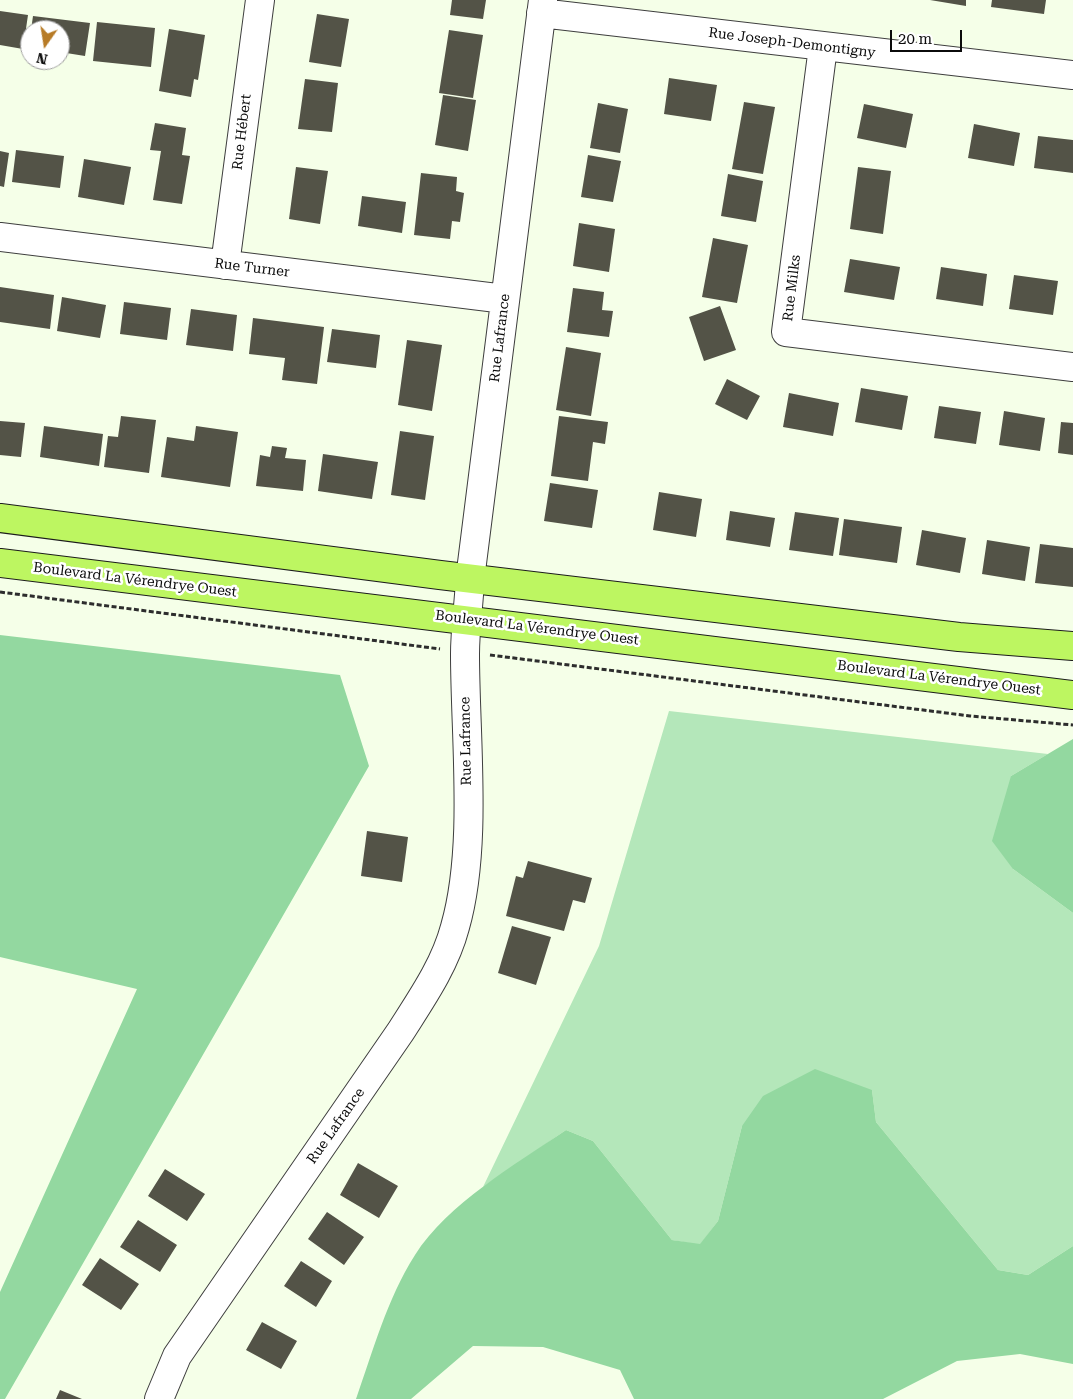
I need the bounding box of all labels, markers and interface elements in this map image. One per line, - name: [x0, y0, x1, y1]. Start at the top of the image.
- north arrow: [20, 20, 70, 70]
- scale bar: [893, 20, 966, 52]
- street label: Rue Joseph-Demontigny: [708, 24, 876, 62]
- text: 20 m: [898, 30, 932, 48]
- text: N: [35, 50, 49, 68]
- street label: Rue Hébert: [229, 93, 255, 171]
- street label: Rue Milks: [780, 254, 804, 322]
- street label: Rue Turner: [213, 255, 291, 281]
- street label: Rue Lafrance: [486, 293, 514, 383]
- street label: Boulevard La Vérendrye Ouest: [32, 559, 238, 601]
- street label: Boulevard La Vérendrye Ouest: [434, 607, 640, 649]
- street label: Boulevard La Vérendrye Ouest: [836, 657, 1042, 699]
- street label: Rue Lafrance: [457, 696, 475, 786]
- street label: Rue Lafrance: [304, 1085, 368, 1167]

